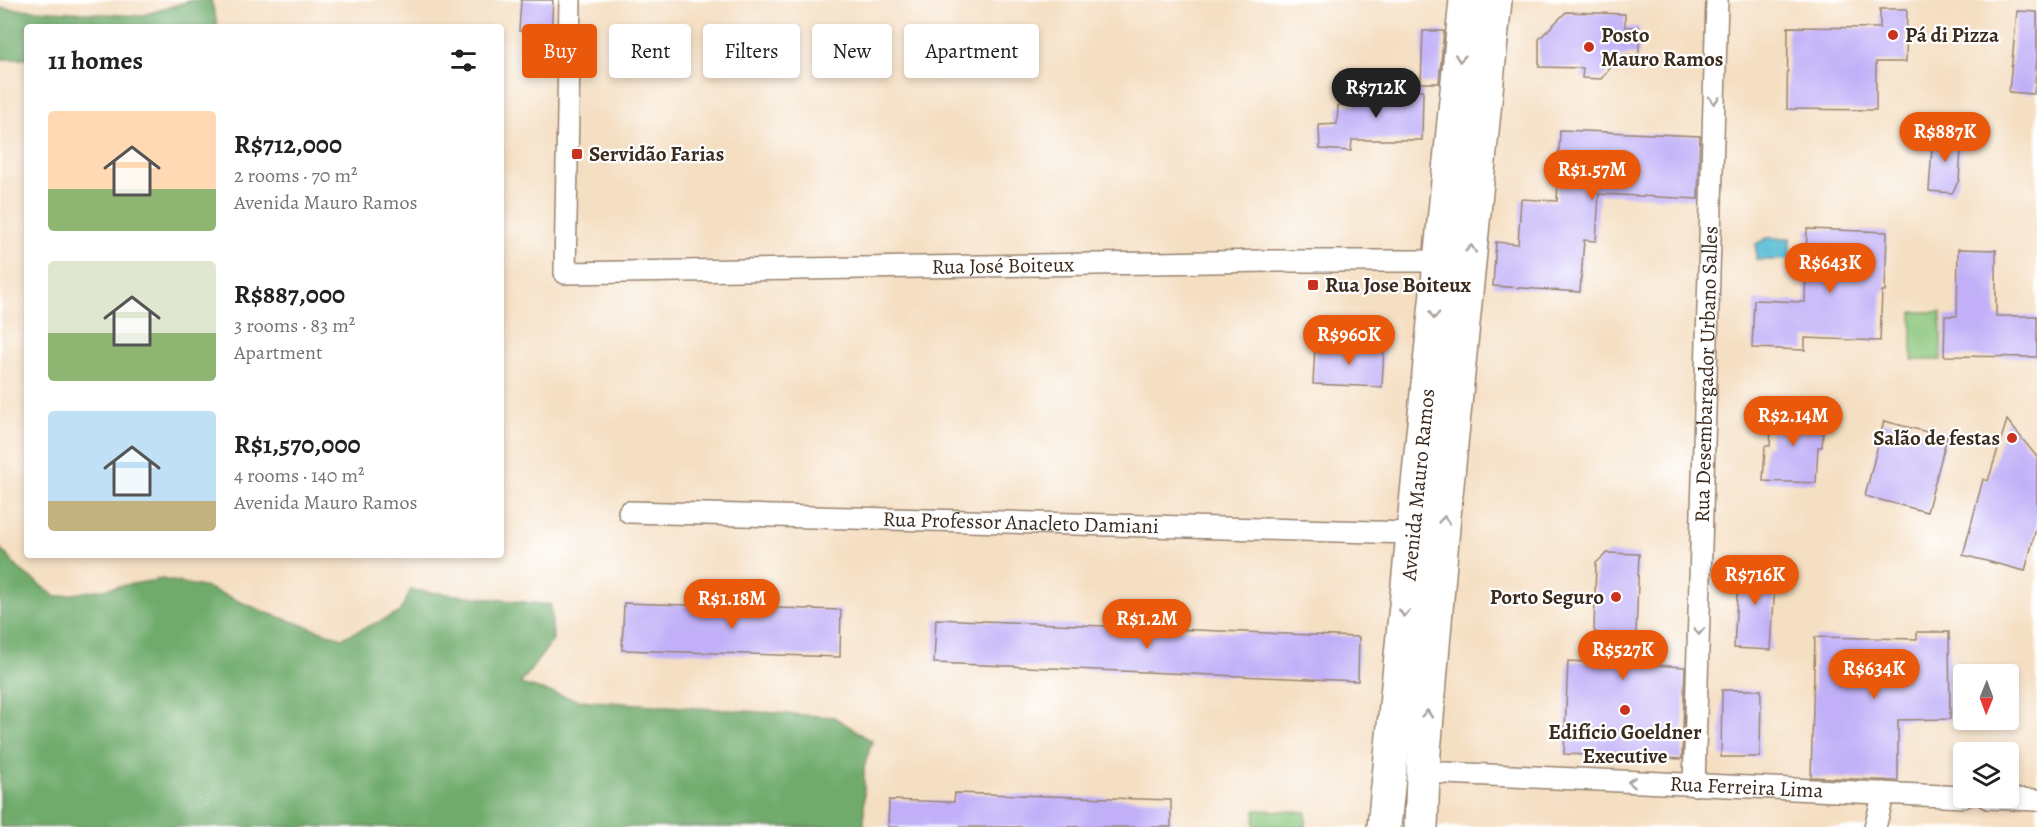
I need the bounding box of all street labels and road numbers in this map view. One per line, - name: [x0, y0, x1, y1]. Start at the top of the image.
- street label: Rua Desembargador Urbano Salles: [1688, 225, 1724, 523]
- street label: Rua José Boiteux: [931, 250, 1074, 281]
- street label: Avenida Mauro Ramos: [1394, 387, 1441, 583]
- street label: Rua Professor Anacleto Damiani: [882, 505, 1159, 540]
- street label: Rua Ferreira Lima: [1669, 769, 1824, 804]

